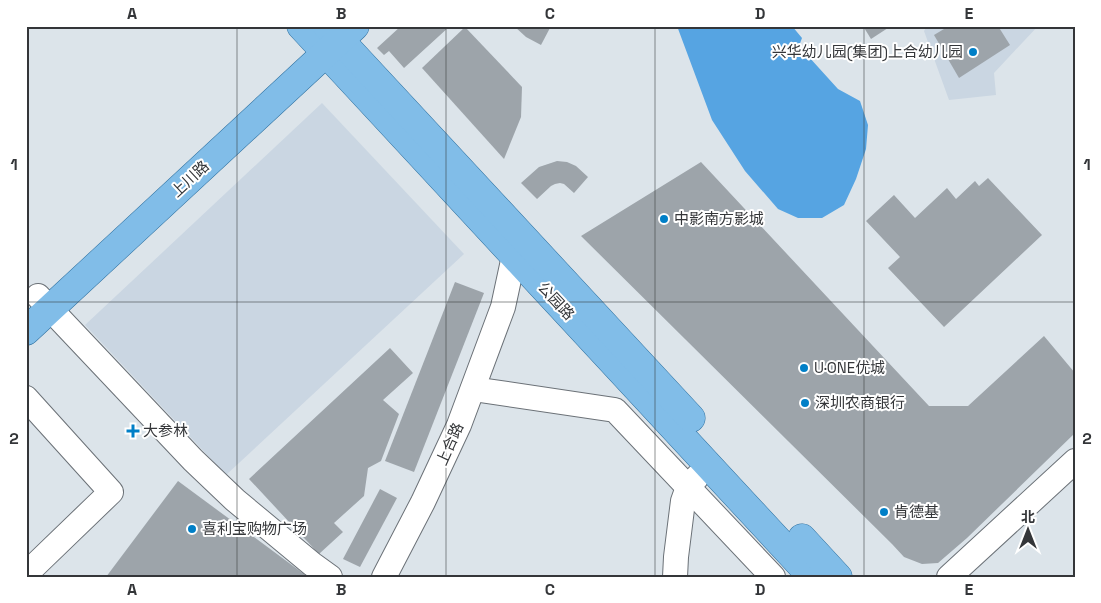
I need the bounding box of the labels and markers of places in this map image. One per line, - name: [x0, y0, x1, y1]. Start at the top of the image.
- place label: 兴华幼儿园(集团)上合幼儿园: [772, 42, 963, 62]
- marker: 兴华幼儿园(集团)上合幼儿园: [967, 46, 979, 58]
- place label: 中影南方影城: [674, 209, 764, 228]
- marker: 中影南方影城: [658, 213, 670, 225]
- place label: U·ONE优城: [814, 358, 885, 377]
- marker: U·ONE优城: [798, 362, 810, 374]
- place label: 深圳农商银行: [815, 393, 905, 412]
- marker: 深圳农商银行: [799, 397, 811, 409]
- place label: 大参林: [143, 421, 188, 440]
- marker: 大参林: [127, 425, 139, 437]
- place label: 肯德基: [894, 502, 939, 521]
- marker: 肯德基: [878, 506, 890, 518]
- place label: 喜利宝购物广场: [202, 519, 307, 538]
- marker: 喜利宝购物广场: [186, 523, 198, 535]

